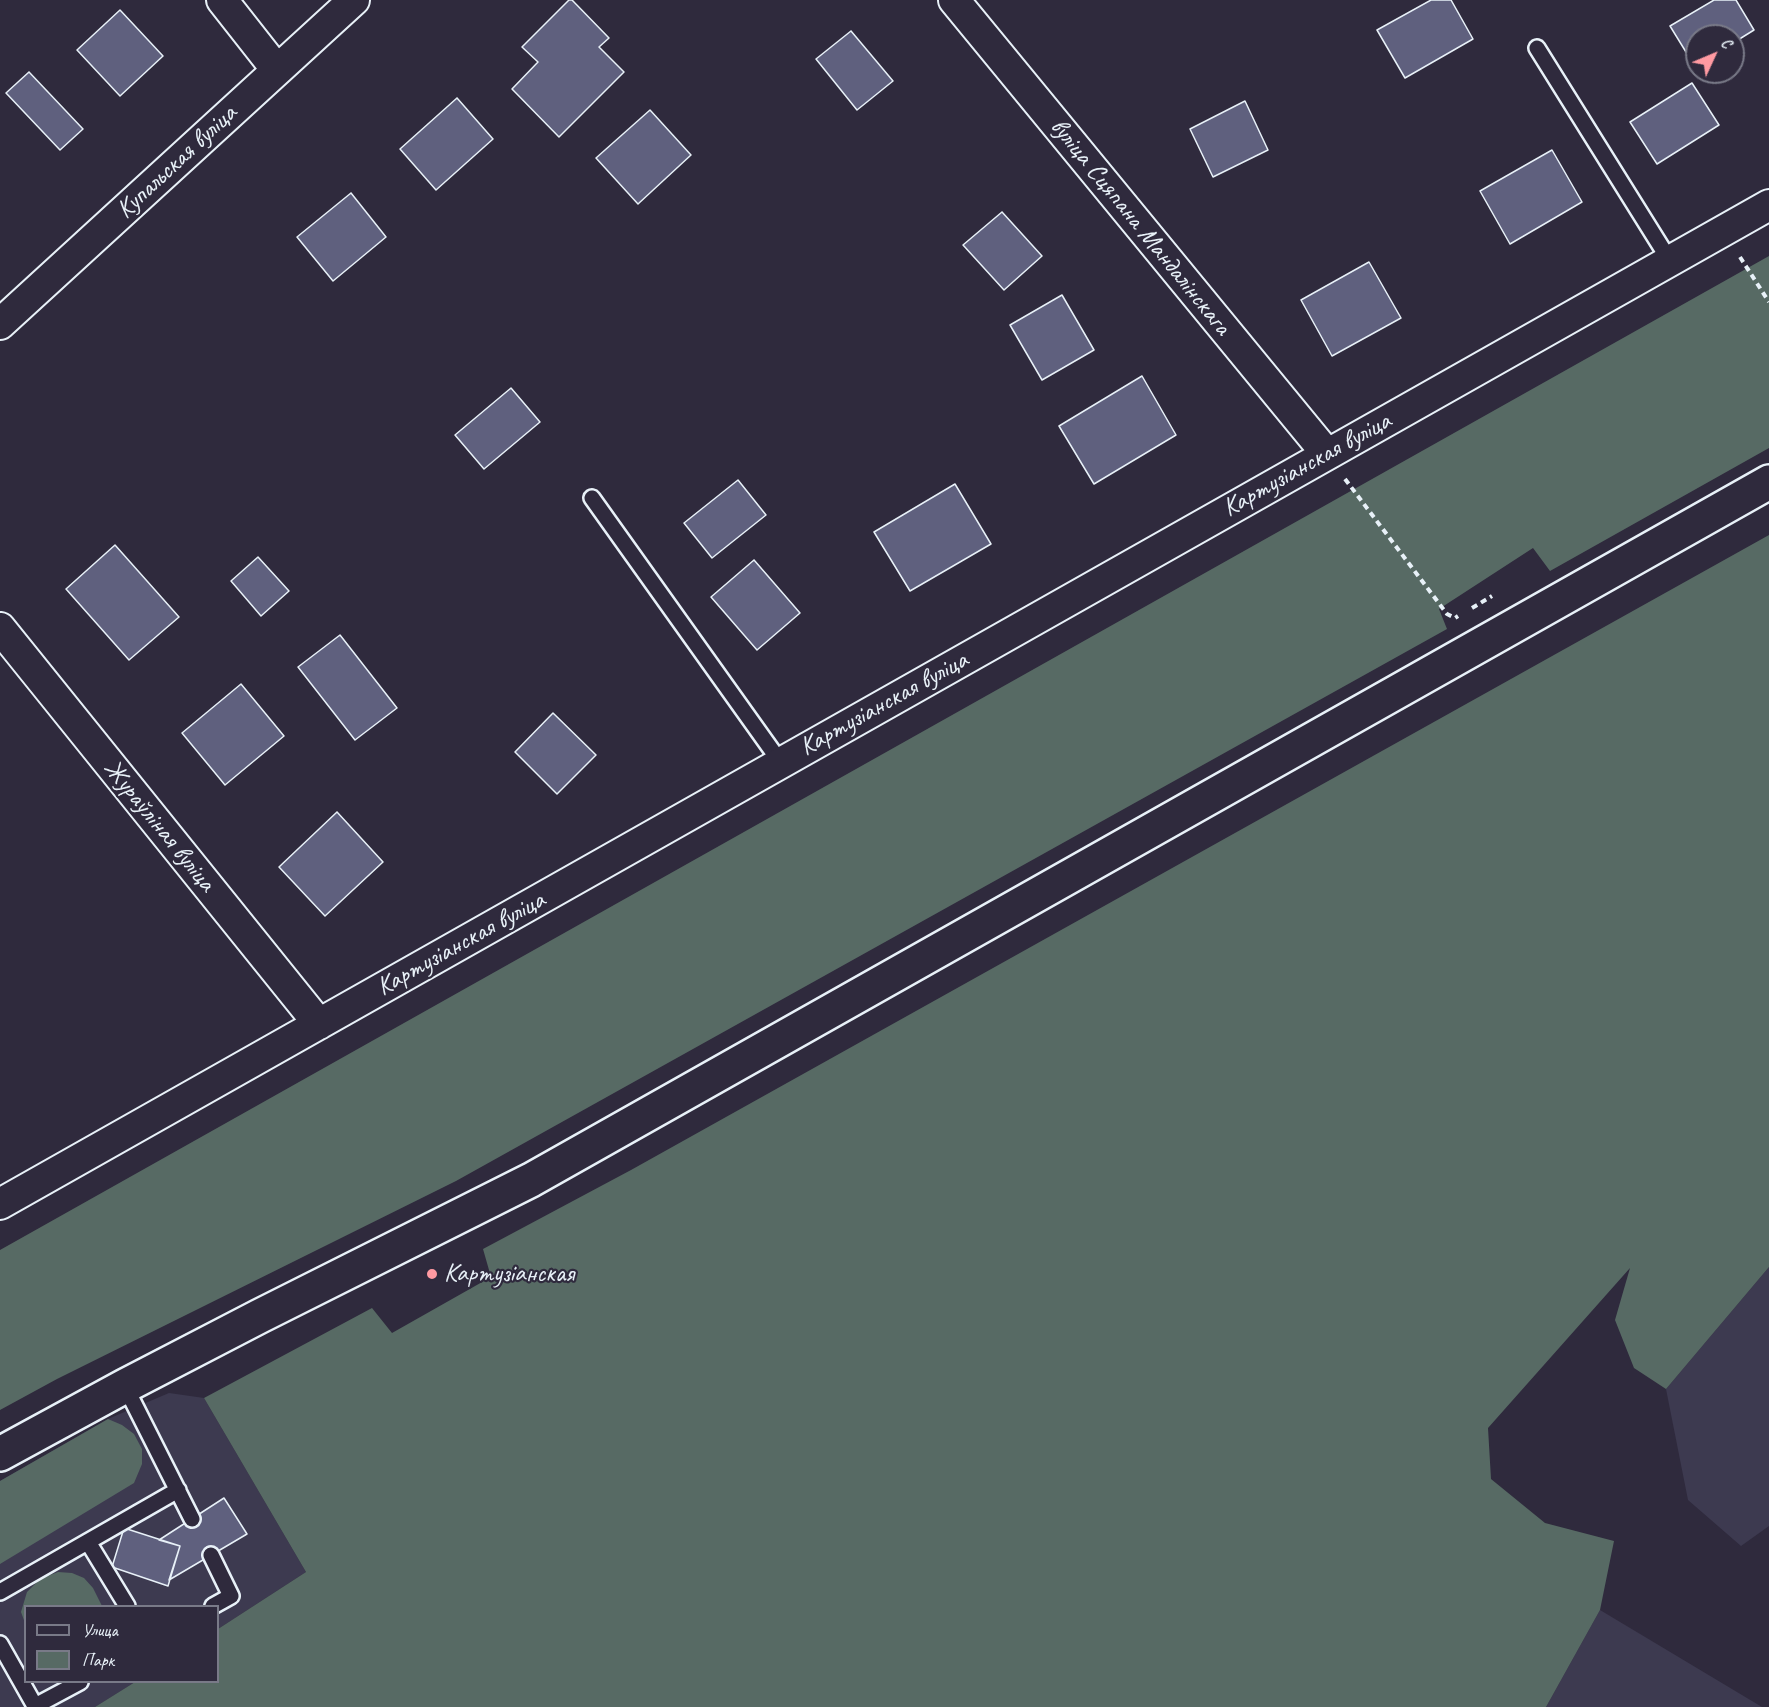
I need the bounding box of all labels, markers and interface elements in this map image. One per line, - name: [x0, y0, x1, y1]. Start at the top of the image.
- north arrow: [1685, 24, 1745, 84]
- text: С: [1717, 33, 1736, 53]
- street label: Купальская вуліца: [110, 98, 244, 226]
- street label: вуліца Сцяпана Мандалінскага: [1043, 112, 1237, 342]
- street label: Картузіанская вуліца: [1217, 406, 1397, 524]
- street label: Картузіанская вуліца: [794, 645, 974, 763]
- street label: Жураўліная вуліца: [96, 754, 222, 898]
- street label: Картузіанская вуліца: [371, 885, 551, 1003]
- place label: Картузіанская: [444, 1258, 574, 1290]
- marker: Картузіанская: [425, 1267, 439, 1281]
- legend: [24, 1605, 219, 1683]
- text: Улица: [82, 1619, 118, 1641]
- text: Парк: [82, 1649, 114, 1671]

